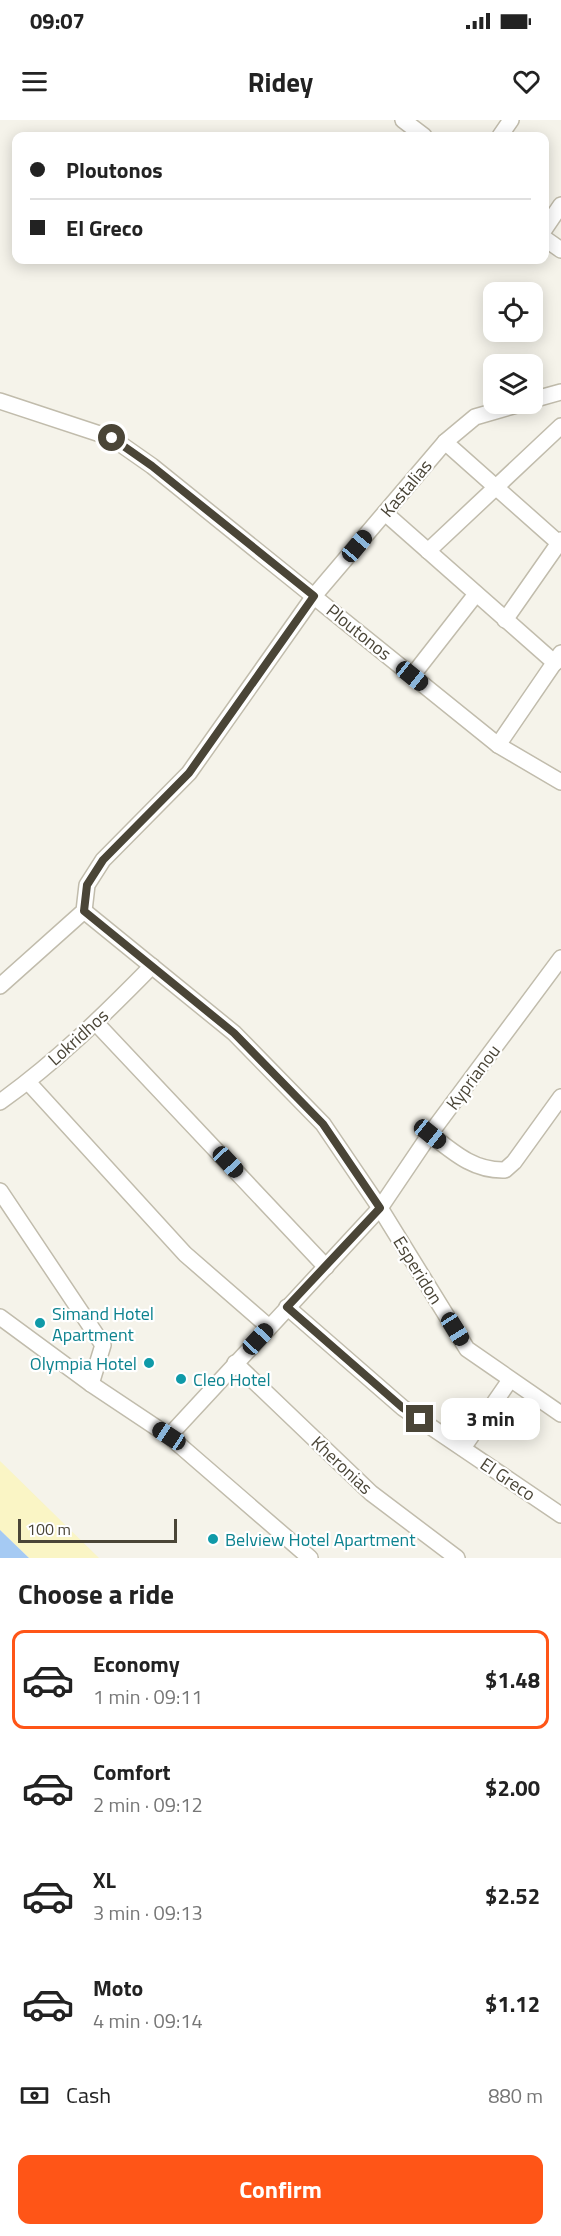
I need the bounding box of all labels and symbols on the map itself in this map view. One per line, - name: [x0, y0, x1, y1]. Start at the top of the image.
- route start: [98, 424, 125, 451]
- street label: Kastalias: [374, 453, 438, 523]
- car: [339, 526, 375, 566]
- street label: Ploutonos: [320, 597, 398, 667]
- car: [392, 658, 432, 694]
- street label: Lokridhos: [42, 1002, 114, 1072]
- street label: Kyprianou: [439, 1039, 507, 1115]
- car: [410, 1116, 450, 1152]
- car: [209, 1143, 247, 1181]
- street label: Esperidon: [386, 1231, 450, 1309]
- place label: Simand Hotel Apartment: [52, 1300, 154, 1348]
- car: [438, 1309, 472, 1349]
- marker: Simand Hotel Apartment: [33, 1316, 47, 1330]
- car: [239, 1320, 277, 1358]
- place label: Olympia Hotel: [30, 1350, 137, 1377]
- marker: Olympia Hotel: [142, 1356, 156, 1370]
- place label: Cleo Hotel: [193, 1366, 271, 1393]
- marker: Cleo Hotel: [174, 1372, 188, 1386]
- callout: 3 min: [441, 1398, 540, 1440]
- route end: [406, 1405, 433, 1432]
- car: [149, 1419, 189, 1453]
- street label: Kheronias: [305, 1429, 379, 1501]
- street label: El Greco: [475, 1451, 541, 1507]
- scale bar: [18, 1516, 177, 1544]
- place label: Belview Hotel Apartment: [225, 1526, 416, 1553]
- marker: Belview Hotel Apartment: [206, 1532, 220, 1546]

